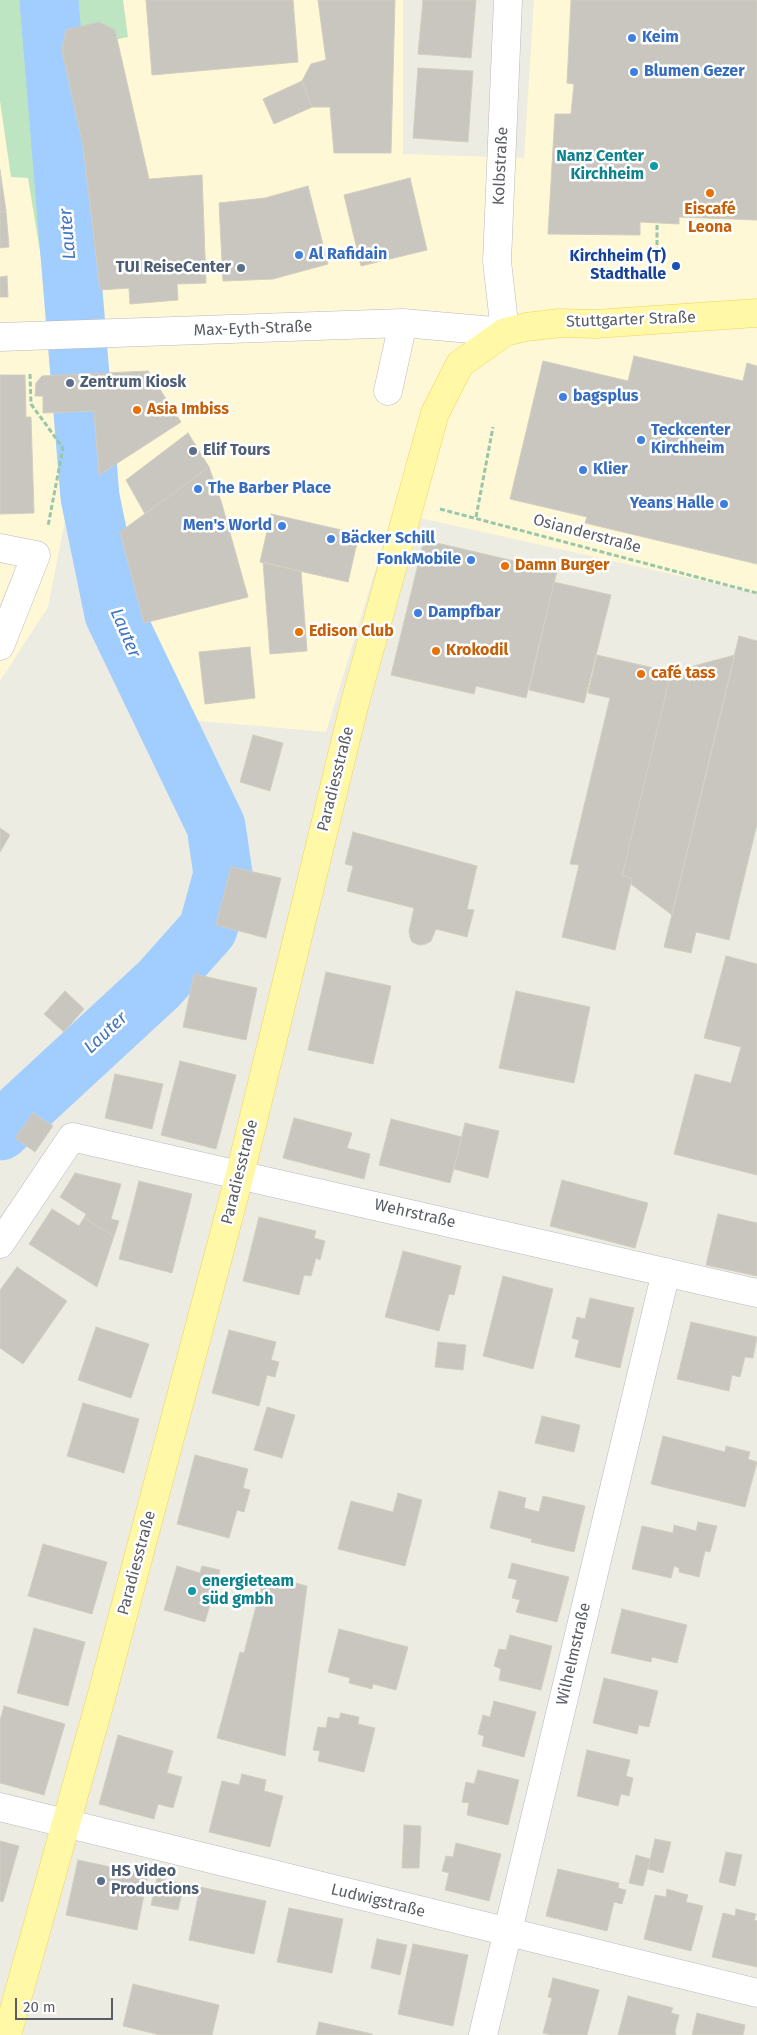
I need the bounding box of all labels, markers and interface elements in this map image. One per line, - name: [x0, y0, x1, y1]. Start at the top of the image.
- place label: Keim: [642, 28, 679, 48]
- marker: Keim: [626, 32, 638, 44]
- place label: Blumen Gezer: [644, 62, 745, 82]
- marker: Blumen Gezer: [628, 66, 640, 78]
- street label: Kolbstraße: [489, 126, 513, 206]
- place label: Nanz Center Kirchheim: [556, 147, 644, 185]
- marker: Nanz Center Kirchheim: [648, 160, 660, 172]
- marker: Eiscafé Leona: [704, 187, 716, 199]
- place label: Eiscafé Leona: [684, 200, 736, 238]
- water label: Lauter: [55, 208, 81, 260]
- place label: Al Rafidain: [309, 245, 387, 265]
- place label: Kirchheim (T) Stadthalle: [570, 247, 666, 285]
- marker: Al Rafidain: [293, 249, 305, 261]
- place label: TUI ReiseCenter: [116, 258, 231, 278]
- marker: Kirchheim (T) Stadthalle: [670, 260, 682, 272]
- marker: TUI ReiseCenter: [235, 262, 247, 274]
- street label: Stuttgarter Straße: [566, 308, 696, 332]
- street label: Max-Eyth-Straße: [193, 317, 313, 341]
- place label: Zentrum Kiosk: [80, 373, 186, 393]
- marker: Zentrum Kiosk: [64, 377, 76, 389]
- place label: bagsplus: [573, 387, 639, 407]
- marker: bagsplus: [557, 391, 569, 403]
- place label: Asia Imbiss: [147, 400, 229, 420]
- marker: Asia Imbiss: [131, 404, 143, 416]
- place label: Teckcenter Kirchheim: [651, 421, 730, 459]
- marker: Teckcenter Kirchheim: [635, 434, 647, 446]
- place label: Elif Tours: [203, 441, 270, 461]
- marker: Elif Tours: [187, 445, 199, 457]
- place label: Klier: [593, 460, 628, 480]
- marker: Klier: [577, 464, 589, 476]
- place label: The Barber Place: [208, 479, 331, 499]
- marker: The Barber Place: [192, 483, 204, 495]
- place label: Yeans Halle: [630, 494, 714, 514]
- marker: Yeans Halle: [718, 498, 730, 510]
- street label: Osianderstraße: [531, 510, 643, 558]
- place label: Men's World: [183, 516, 272, 536]
- marker: Men's World: [276, 520, 288, 532]
- place label: Bäcker Schill: [341, 529, 435, 549]
- marker: Bäcker Schill: [325, 533, 337, 545]
- place label: FonkMobile: [377, 550, 461, 570]
- marker: FonkMobile: [465, 554, 477, 566]
- place label: Damn Burger: [515, 556, 610, 576]
- marker: Damn Burger: [499, 560, 511, 572]
- place label: Dampfbar: [428, 603, 500, 623]
- water label: Lauter: [105, 605, 145, 661]
- marker: Dampfbar: [412, 607, 424, 619]
- place label: Edison Club: [309, 622, 394, 642]
- marker: Edison Club: [293, 626, 305, 638]
- place label: Krokodil: [446, 641, 508, 661]
- marker: Krokodil: [430, 645, 442, 657]
- place label: café tass: [651, 664, 715, 684]
- marker: café tass: [635, 668, 647, 680]
- street label: Paradiesstraße: [314, 725, 358, 833]
- water label: Lauter: [80, 1008, 132, 1058]
- street label: Paradiesstraße: [218, 1118, 262, 1226]
- street label: Wehrstraße: [372, 1195, 458, 1233]
- street label: Paradiesstraße: [114, 1509, 160, 1617]
- place label: energieteam süd gmbh: [202, 1572, 294, 1610]
- marker: energieteam süd gmbh: [186, 1585, 198, 1597]
- street label: Wilhelmstraße: [553, 1601, 595, 1707]
- place label: HS Video Productions: [111, 1862, 199, 1900]
- marker: HS Video Productions: [95, 1875, 107, 1887]
- street label: Ludwigstraße: [329, 1880, 427, 1922]
- scale bar: [18, 1988, 115, 2020]
- text: 20 m: [23, 1998, 56, 2016]

